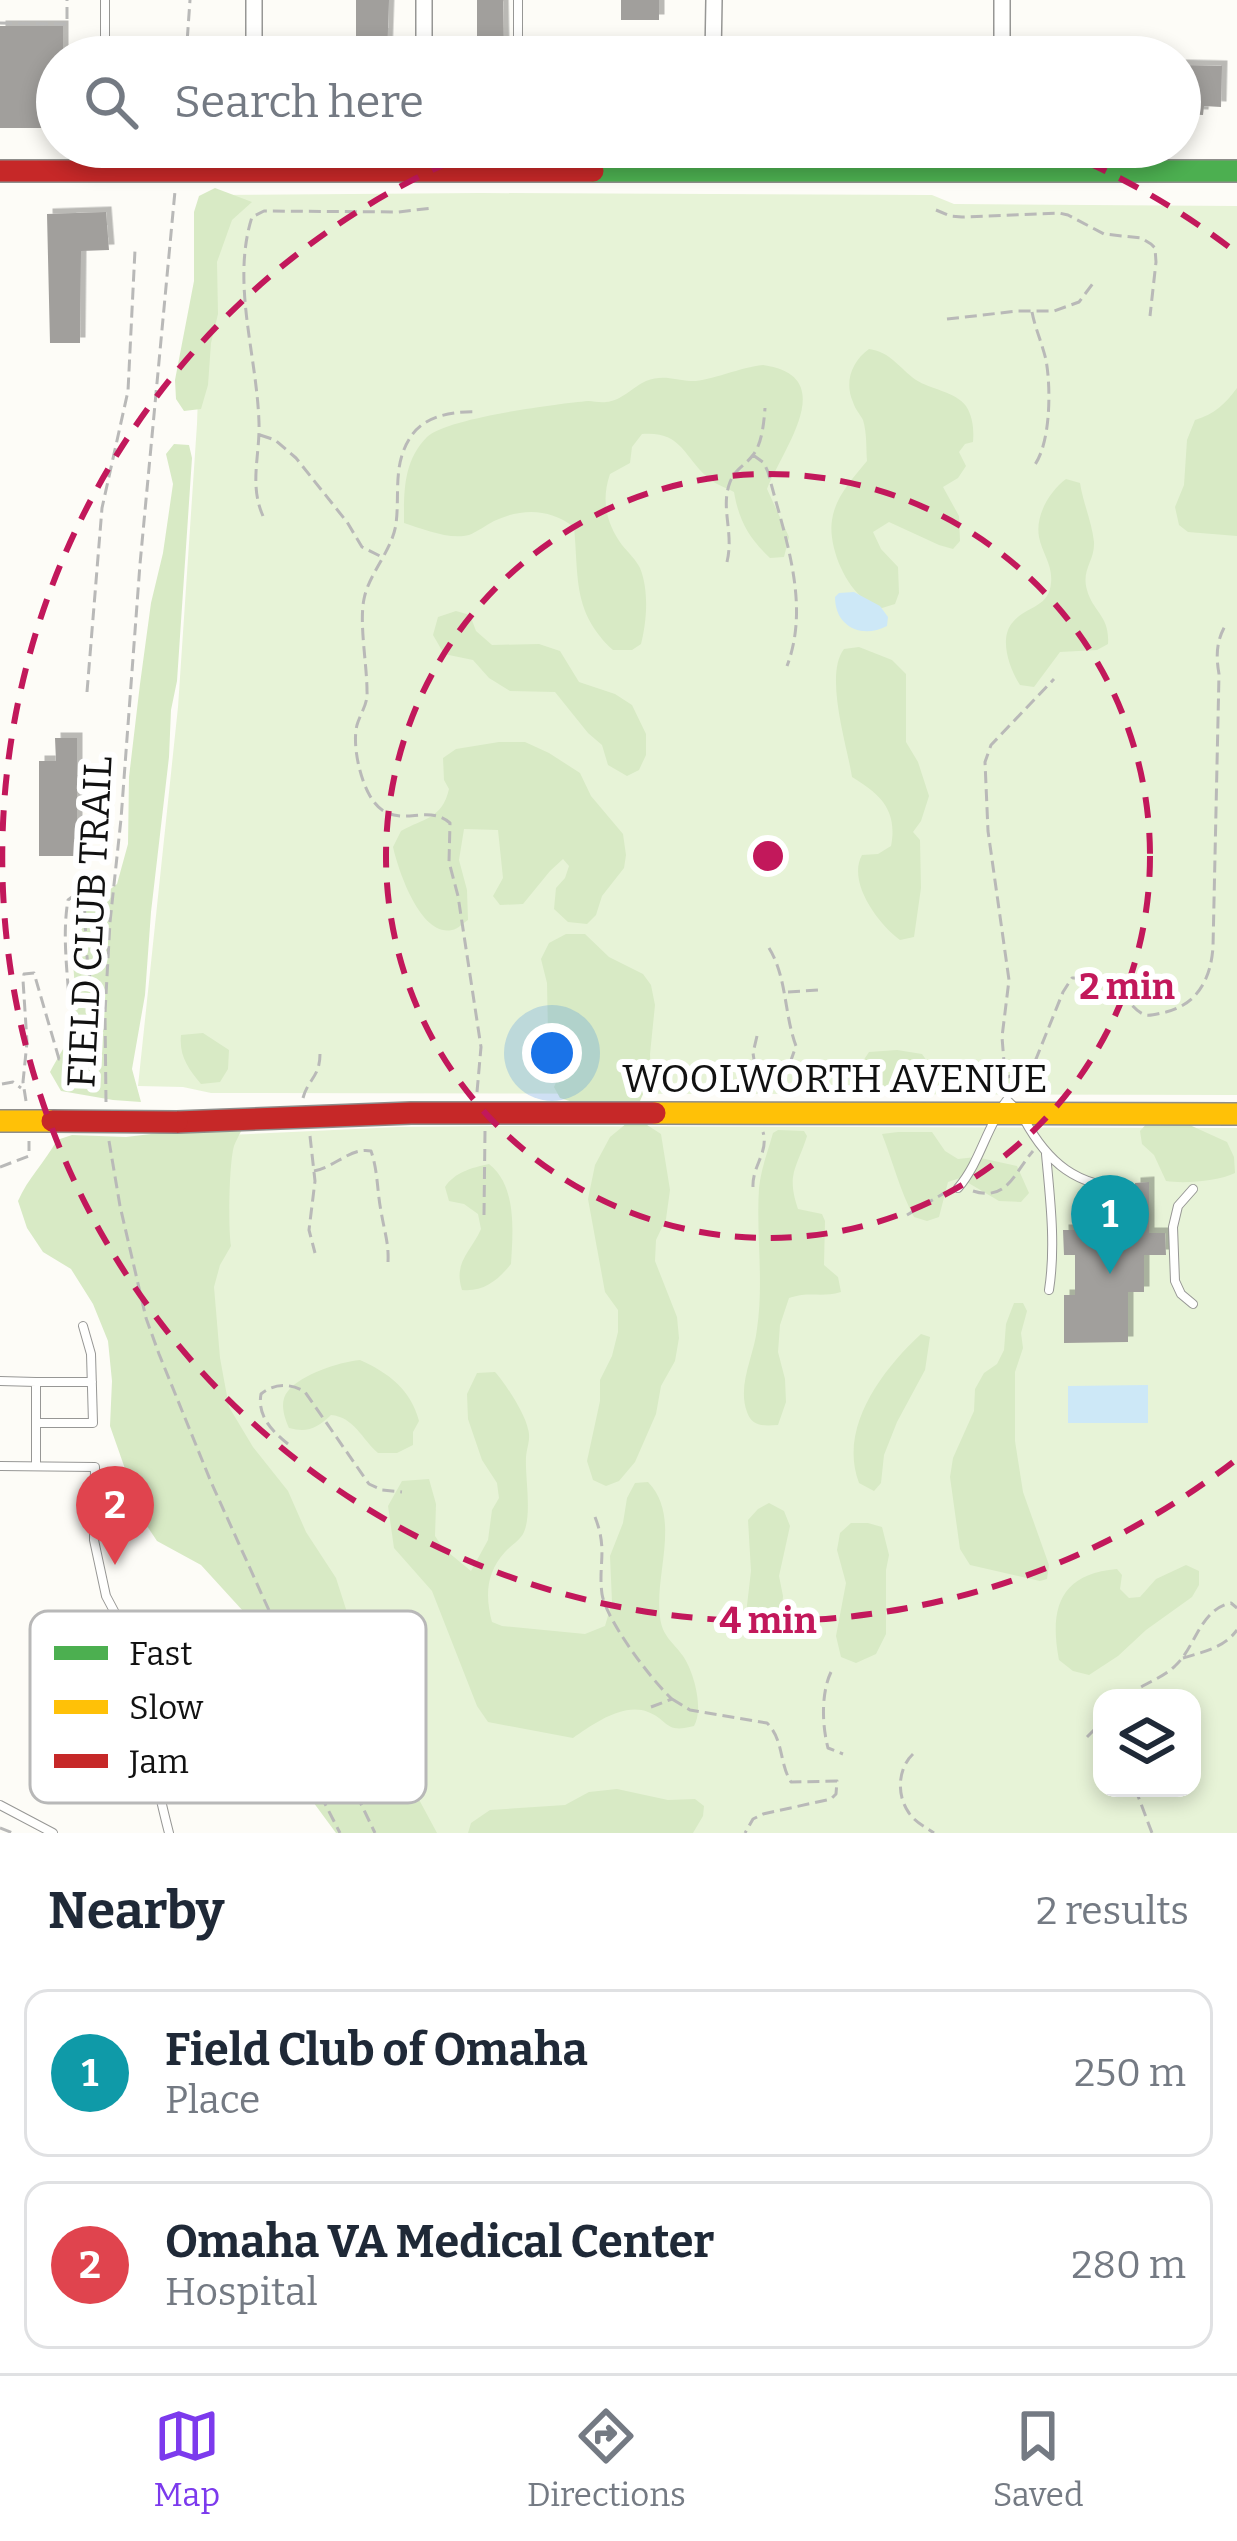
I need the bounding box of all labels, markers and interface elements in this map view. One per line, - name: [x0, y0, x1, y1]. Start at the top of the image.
- search box: [36, 36, 1201, 168]
- icon: search: [78, 69, 144, 135]
- text: Search here: [174, 75, 424, 129]
- street label: FIELD CLUB TRAIL: [58, 755, 122, 1089]
- centre of rings: [747, 835, 789, 877]
- text: 2 min: [1079, 965, 1175, 1009]
- your location: [522, 1023, 582, 1083]
- street label: WOOLWORTH AVENUE: [622, 1056, 1048, 1102]
- pin: 1: [1071, 1175, 1149, 1274]
- pin: 2: [76, 1466, 154, 1565]
- text: 4 min: [719, 1599, 817, 1643]
- legend: [30, 1611, 426, 1803]
- text: Fast: [129, 1634, 192, 1674]
- text: Slow: [129, 1688, 204, 1728]
- map controls: [1093, 1689, 1201, 1797]
- button: layers: [1093, 1689, 1201, 1797]
- text: Jam: [128, 1742, 189, 1782]
- text: Nearby: [48, 1880, 224, 1942]
- text: 2 results: [1036, 1888, 1189, 1934]
- text: Field Club of Omaha: [165, 2023, 588, 2077]
- text: 1: [82, 2050, 98, 2096]
- text: 250 m: [1074, 2050, 1186, 2096]
- text: Place: [165, 2077, 260, 2123]
- text: Omaha VA Medical Center: [165, 2215, 715, 2269]
- text: 2: [79, 2242, 101, 2288]
- text: 280 m: [1071, 2242, 1186, 2288]
- text: Hospital: [165, 2269, 318, 2315]
- tab: Map: [154, 2403, 220, 2515]
- tab: Directions: [527, 2403, 686, 2515]
- tab: Saved: [993, 2403, 1083, 2515]

